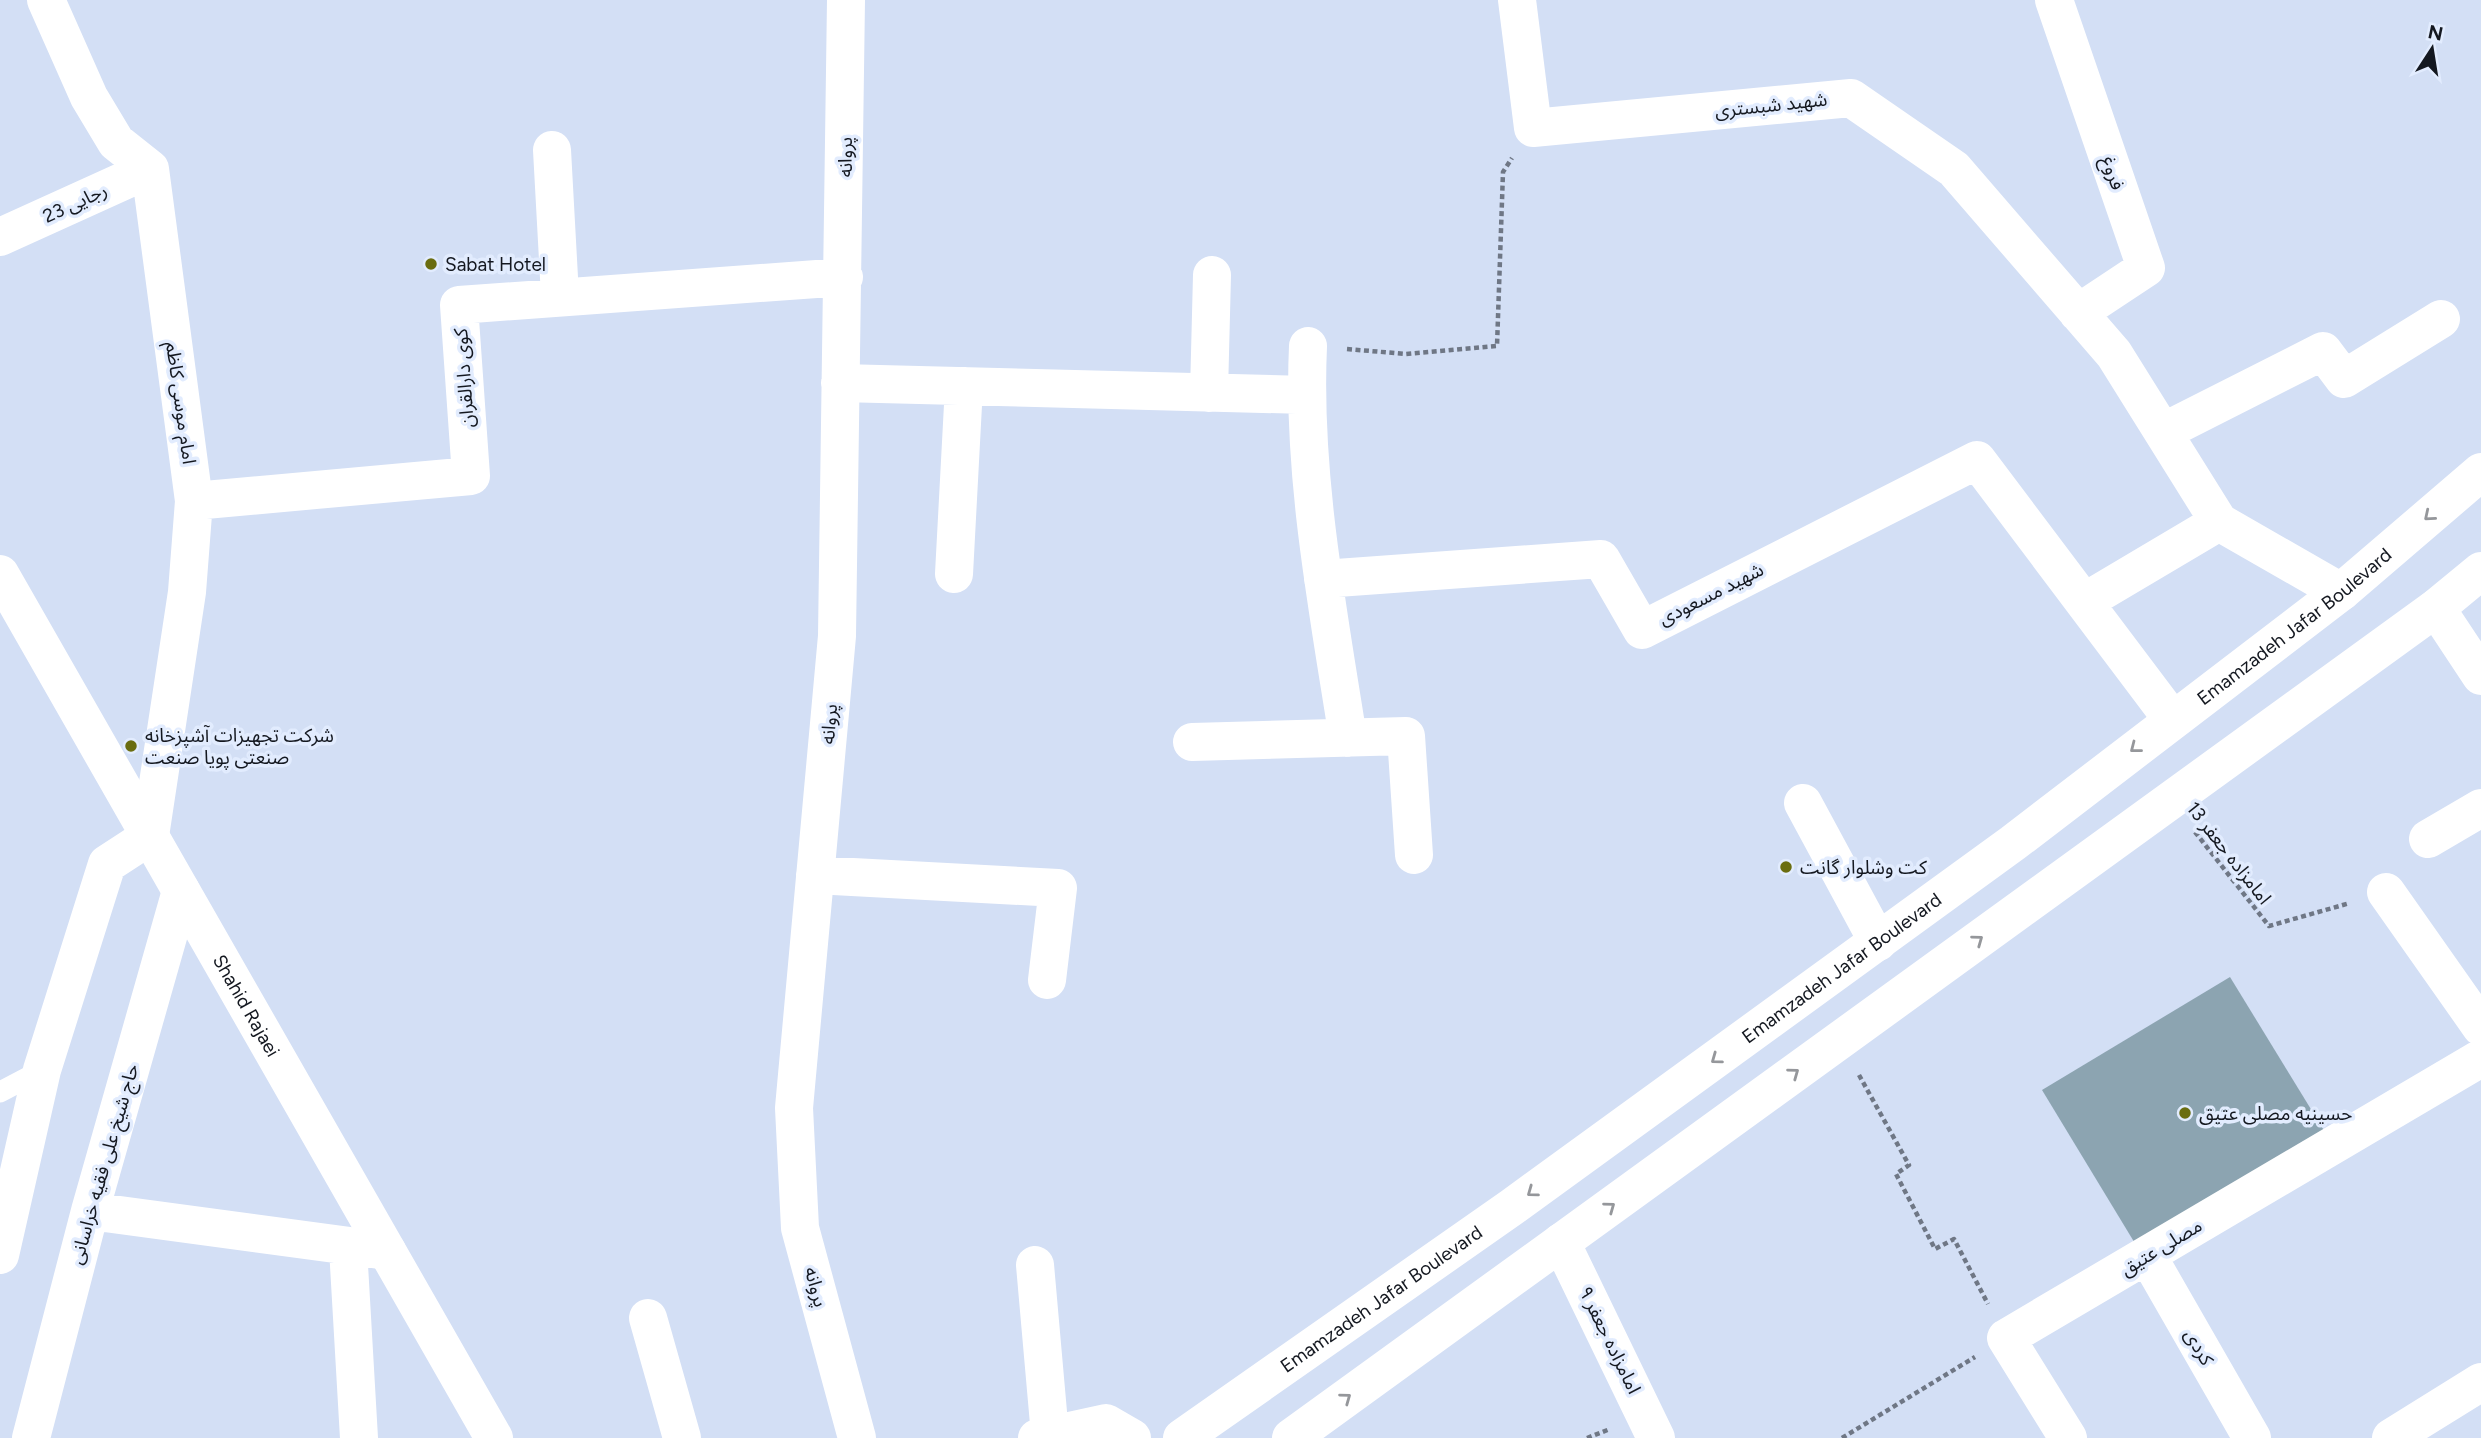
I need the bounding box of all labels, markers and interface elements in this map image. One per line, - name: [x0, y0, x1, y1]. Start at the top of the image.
- north arrow: [2397, 14, 2467, 84]
- text: N: [2426, 20, 2445, 46]
- street label: شهید شبستری: [1714, 88, 1828, 122]
- street label: پروانه: [834, 137, 858, 177]
- street label: فروغ: [2095, 153, 2129, 194]
- street label: رجایی 23: [39, 178, 111, 228]
- place label: Sabat Hotel: [445, 253, 546, 276]
- marker: Sabat Hotel: [423, 256, 439, 272]
- street label: کوی دارالقران: [449, 326, 479, 428]
- street label: امام موسی کاظم: [158, 340, 201, 466]
- one-way arrow: [2424, 508, 2437, 520]
- street label: Emamzadeh Jafar Boulevard: [2192, 543, 2396, 710]
- street label: شهید مسعودی: [1655, 558, 1767, 630]
- street label: پروانه: [816, 703, 843, 745]
- place label: شرکت تجهیزات آشپزخانه صنعتی پویا صنعت: [145, 724, 334, 770]
- marker: شرکت تجهیزات آشپزخانه صنعتی پویا صنعت: [123, 738, 139, 754]
- one-way arrow: [2130, 740, 2143, 753]
- street label: امامزاده جعفر 13: [2182, 797, 2276, 909]
- place label: کت وشلوار گانت: [1800, 856, 1928, 879]
- marker: کت وشلوار گانت: [1778, 859, 1794, 875]
- street label: Emamzadeh Jafar Boulevard: [1737, 888, 1946, 1048]
- one-way arrow: [1970, 936, 1983, 948]
- street label: Shahid Rajaei: [208, 950, 285, 1061]
- one-way arrow: [1711, 1051, 1724, 1063]
- street label: حاج شیخ علی فقیه خراسانی: [64, 1061, 147, 1268]
- one-way arrow: [1786, 1069, 1799, 1082]
- place label: حسینیه مصلی عتیق: [2199, 1102, 2352, 1125]
- marker: حسینیه مصلی عتیق: [2177, 1105, 2193, 1121]
- one-way arrow: [1527, 1184, 1540, 1197]
- one-way arrow: [1602, 1203, 1615, 1215]
- street label: مصلی عتیق: [2116, 1214, 2206, 1280]
- street label: Emamzadeh Jafar Boulevard: [1276, 1220, 1486, 1377]
- street label: پروانه: [799, 1264, 832, 1310]
- street label: امامزاده جعفر ۹: [1574, 1283, 1646, 1397]
- street label: کردی: [2179, 1325, 2219, 1370]
- one-way arrow: [1338, 1394, 1351, 1406]

